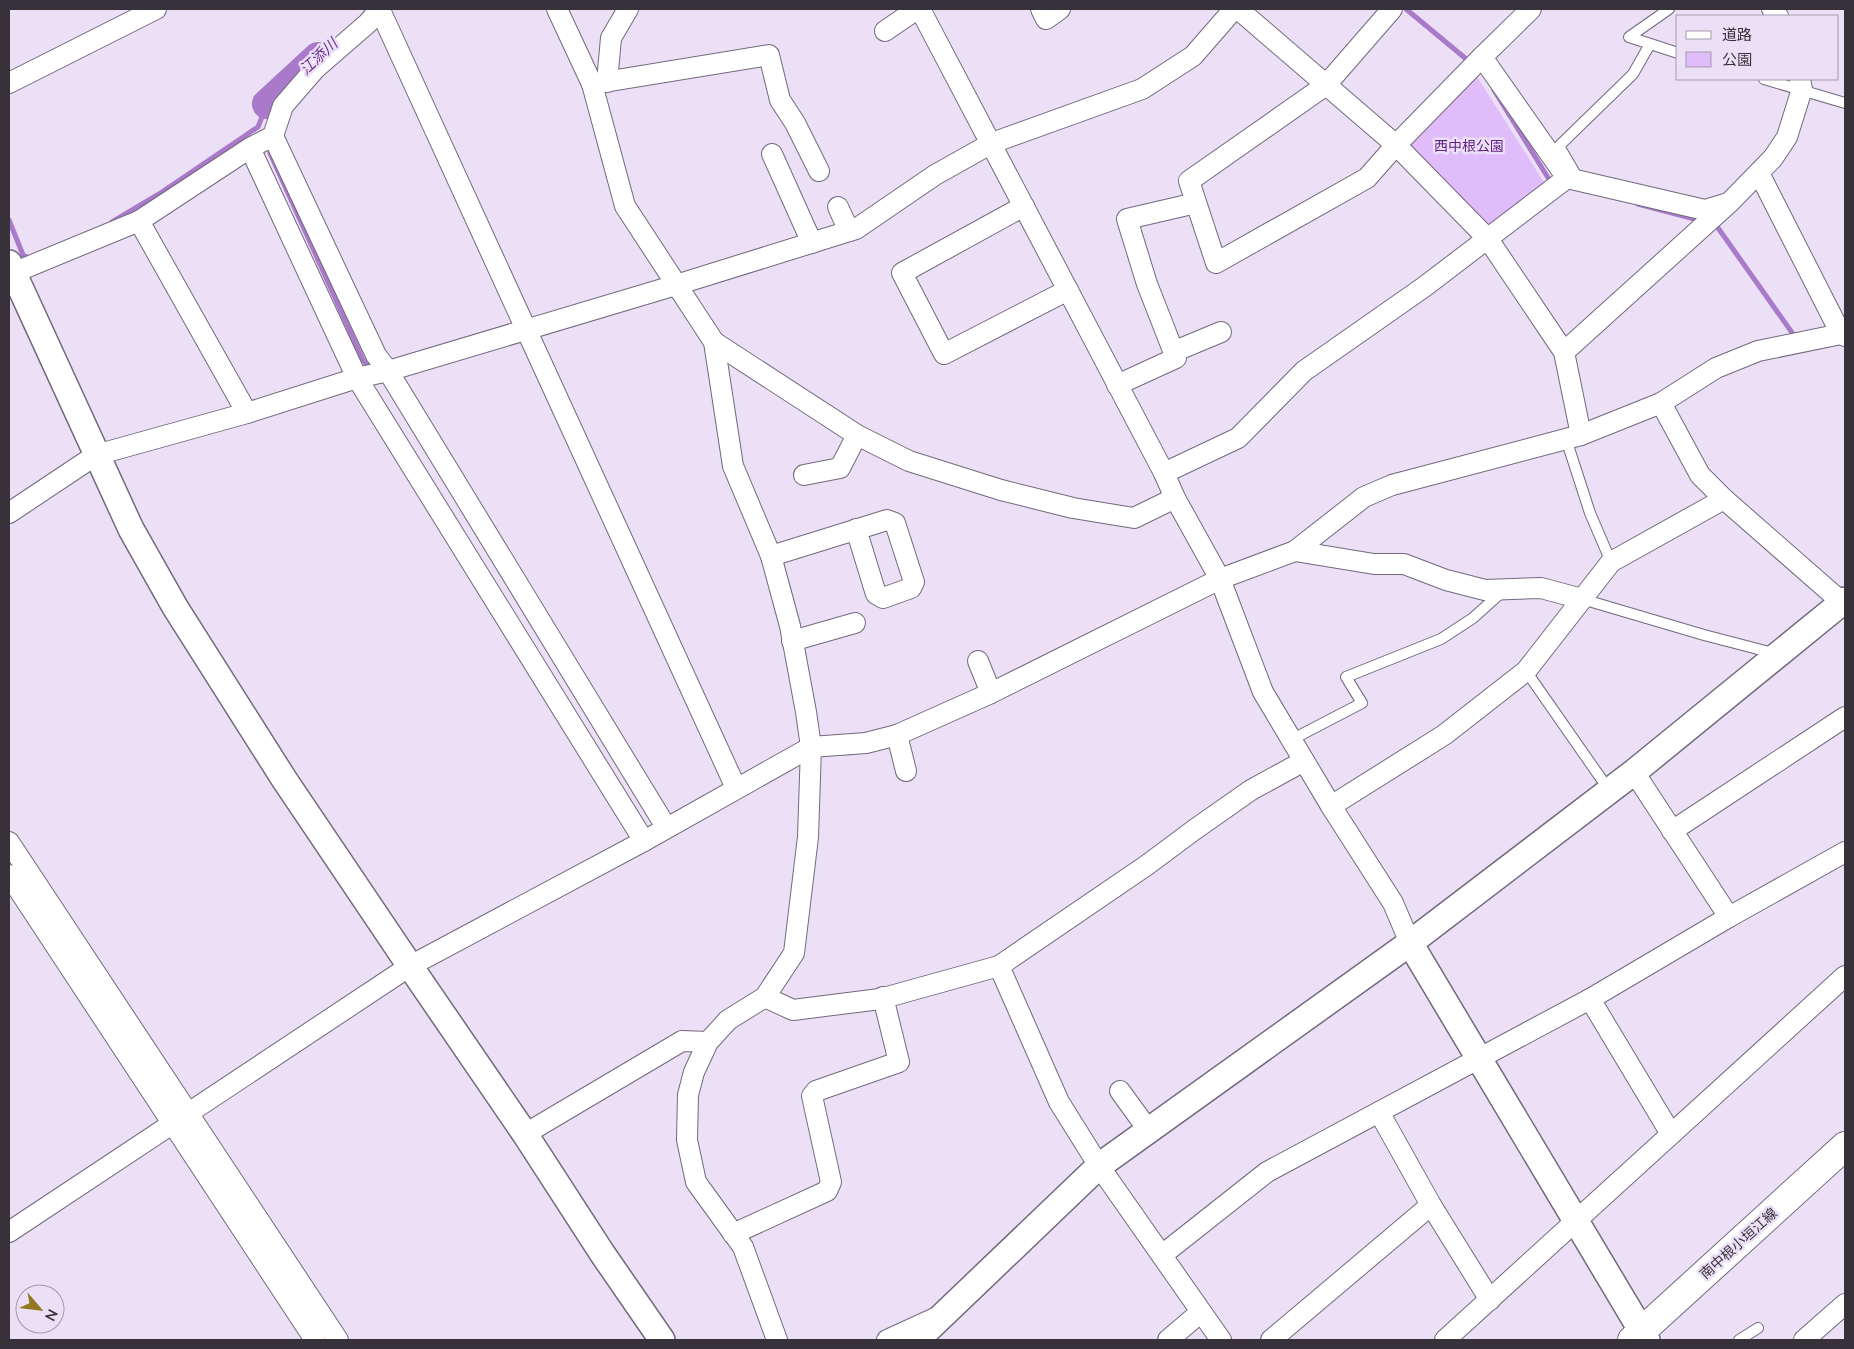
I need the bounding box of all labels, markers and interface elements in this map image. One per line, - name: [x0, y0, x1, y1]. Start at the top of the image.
- legend: [1676, 15, 1839, 80]
- text: 道路: [1722, 25, 1752, 43]
- water label: 江添川: [295, 33, 342, 78]
- text: 公園: [1722, 50, 1752, 68]
- park label: 西中根公園: [1434, 137, 1504, 154]
- street label: 南中根小垣江線: [1696, 1204, 1780, 1282]
- north arrow: [15, 1284, 65, 1334]
- text: N: [42, 1307, 62, 1324]

